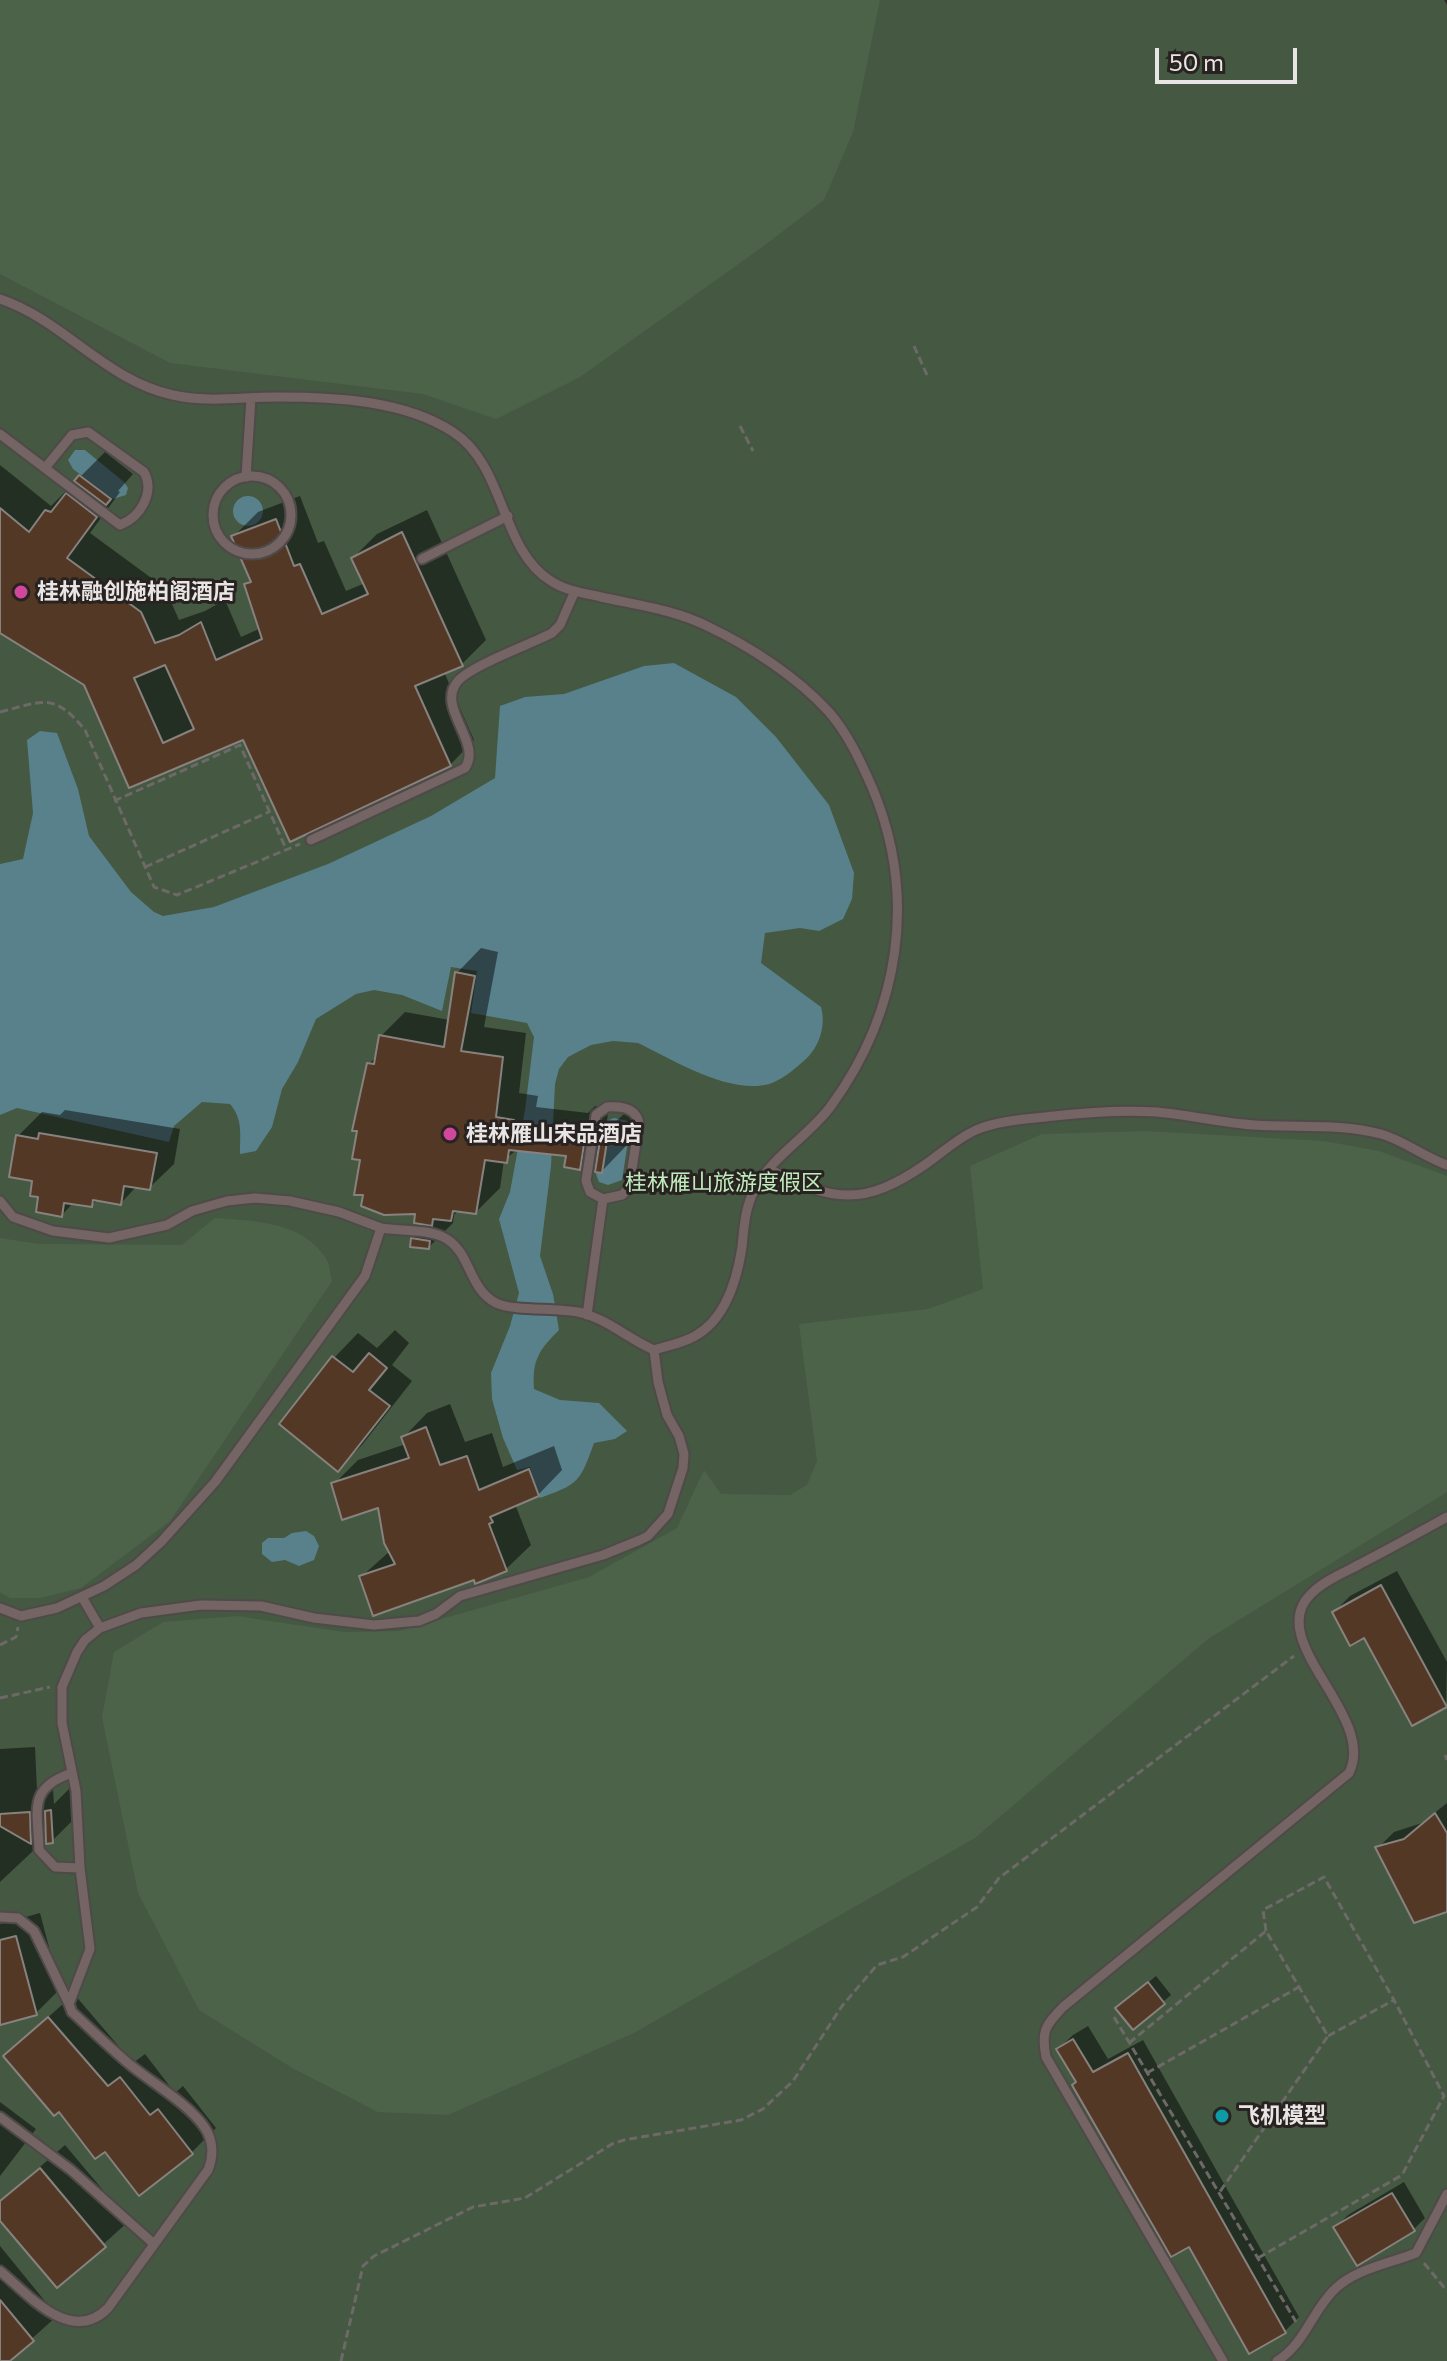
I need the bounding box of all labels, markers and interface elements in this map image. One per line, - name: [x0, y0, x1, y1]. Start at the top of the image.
- scale bar: [1159, 32, 1301, 82]
- text: 50 m: [1169, 47, 1224, 76]
- place label: 桂林融创施柏阁酒店: [37, 579, 235, 605]
- marker: 桂林融创施柏阁酒店: [12, 583, 30, 601]
- place label: 桂林雁山宋品酒店: [466, 1121, 642, 1147]
- marker: 桂林雁山宋品酒店: [441, 1125, 459, 1143]
- park label: 桂林雁山旅游度假区: [625, 1170, 823, 1196]
- place label: 飞机模型: [1238, 2103, 1326, 2129]
- marker: 飞机模型: [1213, 2107, 1231, 2125]

